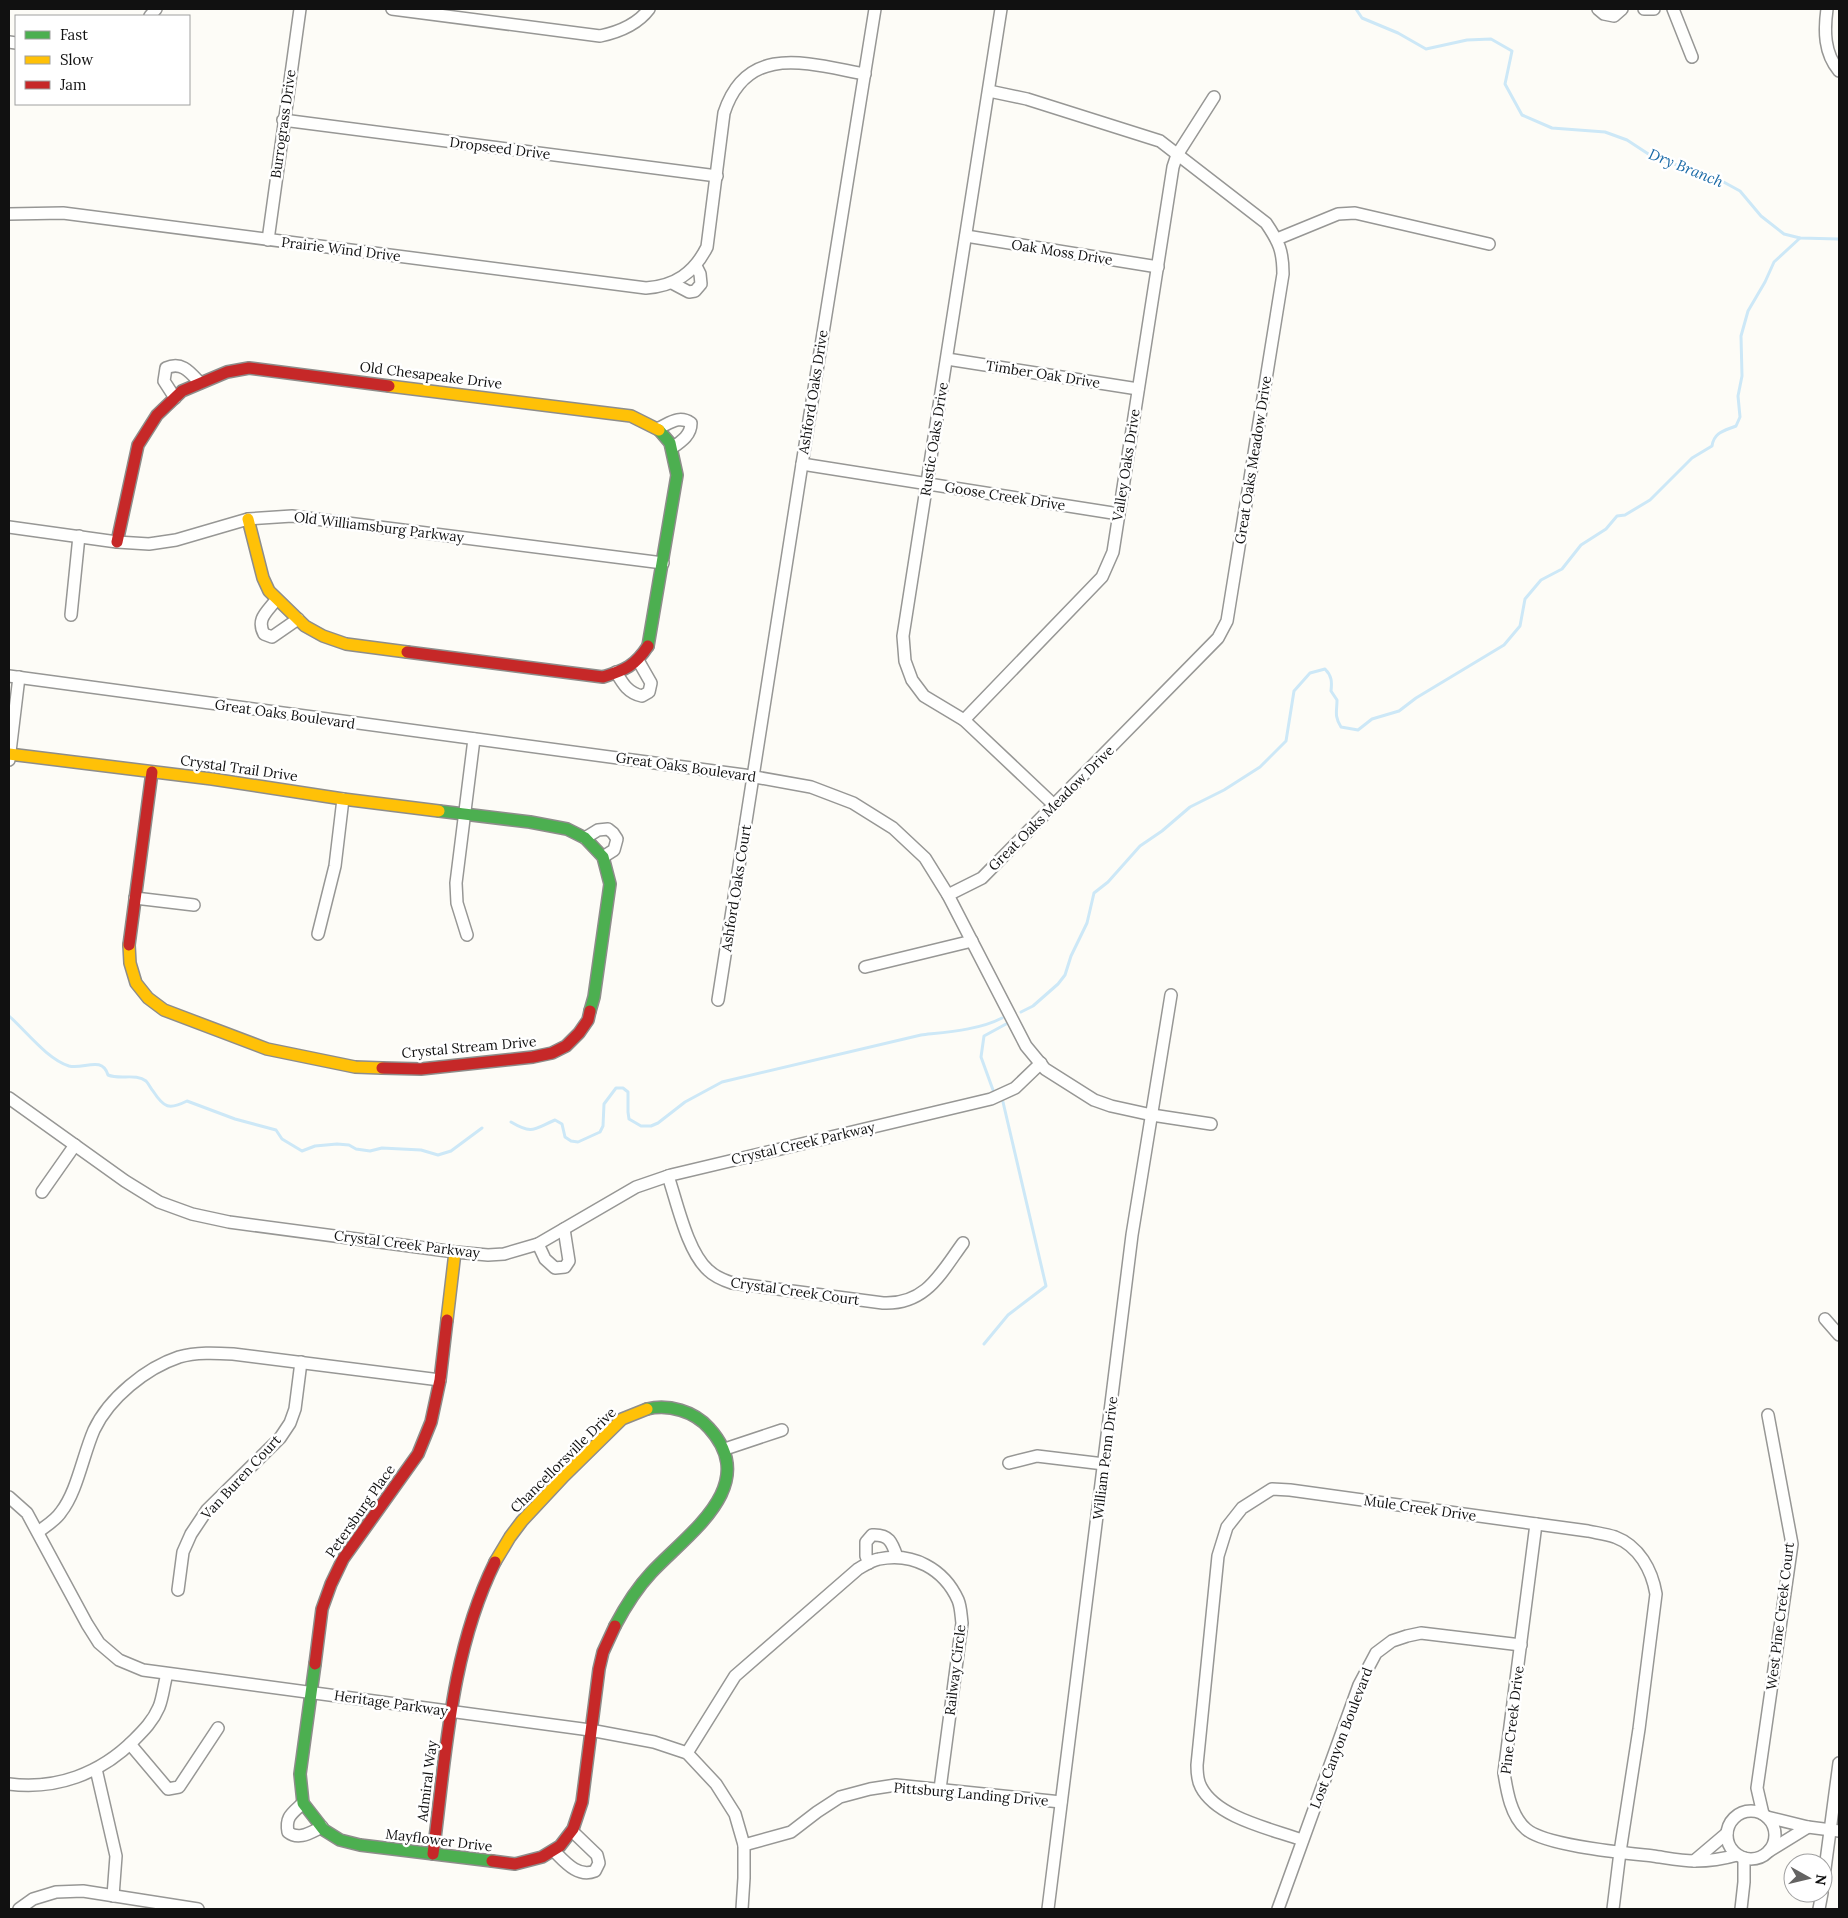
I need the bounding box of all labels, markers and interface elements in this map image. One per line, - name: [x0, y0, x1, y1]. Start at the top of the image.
- legend: [15, 15, 190, 105]
- text: Fast: [60, 25, 88, 44]
- text: Slow: [60, 50, 93, 69]
- street label: Burrograss Drive: [266, 68, 300, 180]
- text: Jam: [59, 75, 87, 94]
- street label: Dropseed Drive: [449, 133, 552, 163]
- water label: Dry Branch: [1646, 144, 1727, 191]
- street label: Prairie Wind Drive: [280, 233, 402, 265]
- street label: Oak Moss Drive: [1010, 235, 1114, 269]
- street label: Ashford Oaks Drive: [794, 328, 832, 456]
- street label: Timber Oak Drive: [985, 356, 1102, 392]
- street label: Old Chesapeake Drive: [359, 357, 504, 393]
- street label: Great Oaks Meadow Drive: [1231, 374, 1275, 546]
- street label: Rustic Oaks Drive: [916, 380, 952, 497]
- street label: Valley Oaks Drive: [1108, 407, 1144, 523]
- street label: Goose Creek Drive: [943, 478, 1067, 514]
- street label: Old Williamsburg Parkway: [293, 508, 466, 546]
- street label: Great Oaks Boulevard: [214, 695, 356, 733]
- street label: Great Oaks Meadow Drive: [984, 741, 1118, 875]
- street label: Great Oaks Boulevard: [615, 748, 757, 786]
- street label: Crystal Trail Drive: [179, 751, 299, 785]
- street label: Ashford Oaks Court: [717, 823, 755, 954]
- street label: Crystal Stream Drive: [401, 1032, 538, 1062]
- street label: Crystal Creek Parkway: [729, 1118, 877, 1168]
- street label: Crystal Creek Parkway: [333, 1226, 482, 1262]
- street label: Crystal Creek Court: [729, 1273, 861, 1309]
- street label: William Penn Drive: [1088, 1395, 1122, 1521]
- street label: Chancellorsville Drive: [506, 1403, 620, 1517]
- street label: Van Buren Court: [197, 1431, 285, 1524]
- street label: Petersburg Place: [321, 1461, 399, 1561]
- street label: Mule Creek Drive: [1363, 1491, 1478, 1525]
- street label: West Pine Creek Court: [1762, 1541, 1798, 1691]
- street label: Railway Circle: [940, 1623, 970, 1716]
- street label: Pine Creek Drive: [1496, 1664, 1528, 1775]
- street label: Lost Canyon Boulevard: [1306, 1665, 1376, 1811]
- street label: Heritage Parkway: [333, 1686, 450, 1720]
- street label: Admiral Way: [413, 1739, 441, 1824]
- street label: Pittsburg Landing Drive: [893, 1778, 1050, 1810]
- street label: Mayflower Drive: [384, 1825, 494, 1856]
- north arrow: [1783, 1853, 1833, 1903]
- text: N: [1811, 1873, 1831, 1887]

